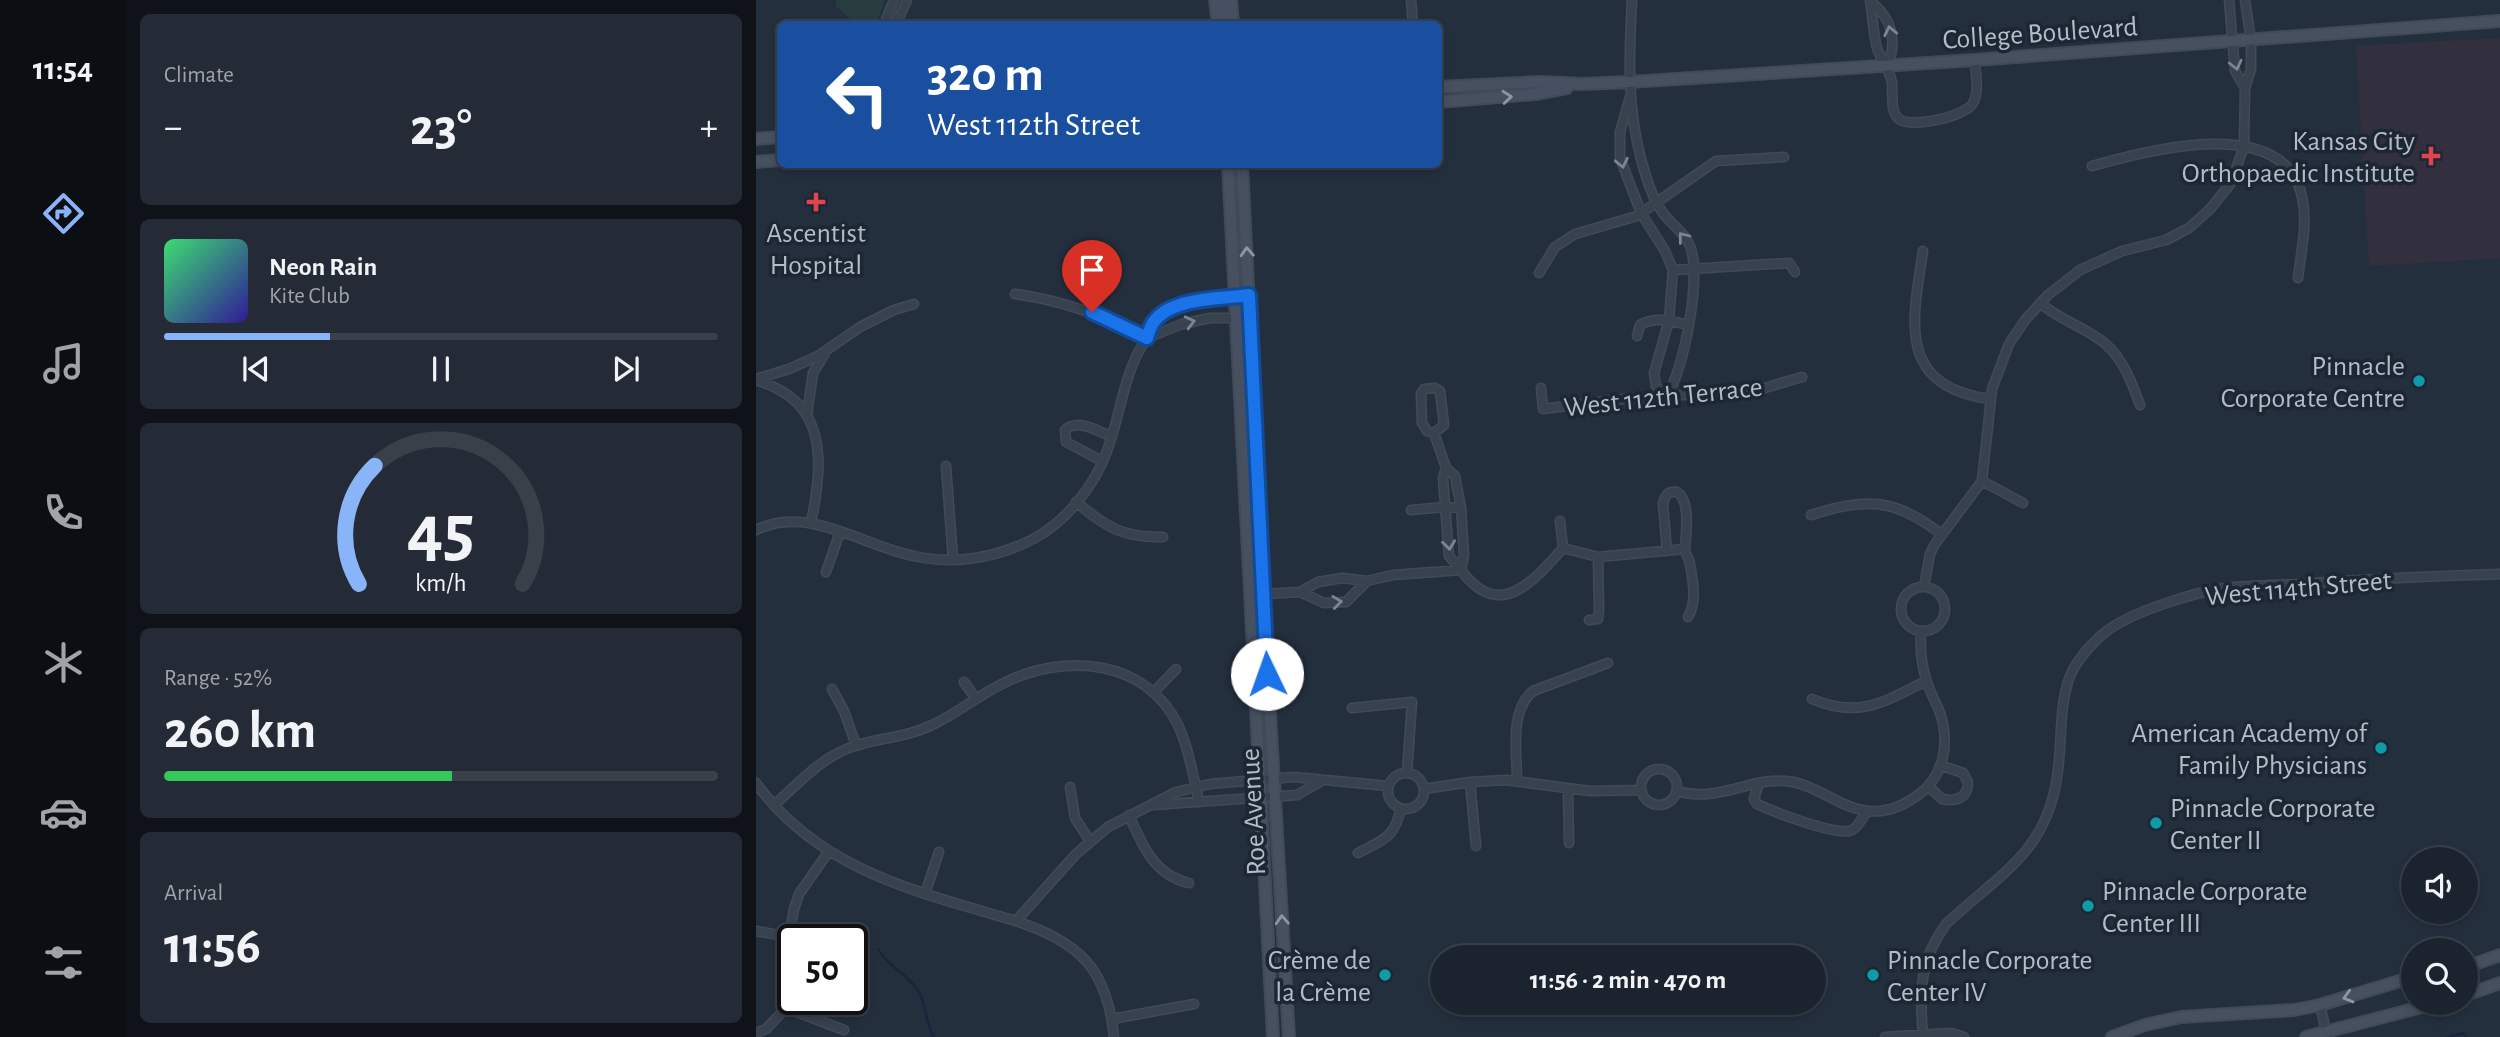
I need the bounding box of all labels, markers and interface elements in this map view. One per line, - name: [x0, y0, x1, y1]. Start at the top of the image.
- street label: College Boulevard: [1942, 13, 2139, 55]
- one-way arrow: [1884, 25, 1899, 37]
- icon: left: [812, 49, 903, 140]
- text: 320 m: [927, 51, 1044, 100]
- text: 11:54: [33, 53, 93, 85]
- one-way arrow: [2227, 59, 2242, 71]
- text: Climate: [164, 64, 234, 87]
- one-way arrow: [1501, 90, 1512, 105]
- text: 23°: [410, 102, 472, 154]
- text: −: [164, 109, 182, 147]
- text: +: [700, 109, 718, 147]
- text: West 112th Street: [927, 109, 1140, 141]
- place label: Kansas City Orthopaedic Institute: [2182, 128, 2415, 188]
- marker: Kansas City Orthopaedic Institute: [2421, 146, 2441, 166]
- one-way arrow: [1614, 157, 1629, 169]
- icon: directions: [39, 189, 88, 238]
- marker: Ascentist Hospital: [806, 192, 826, 212]
- place label: Ascentist Hospital: [766, 220, 866, 280]
- one-way arrow: [1679, 233, 1691, 245]
- pin: [1062, 240, 1122, 312]
- one-way arrow: [1240, 247, 1255, 258]
- icon: arrive: [1073, 251, 1111, 289]
- text: Neon Rain: [269, 254, 377, 280]
- text: Kite Club: [269, 285, 350, 308]
- one-way arrow: [1184, 316, 1196, 330]
- icon: music: [39, 339, 88, 388]
- icon: previous: [237, 350, 275, 388]
- icon: pause: [422, 350, 460, 388]
- icon: next: [607, 350, 645, 388]
- place label: Pinnacle Corporate Centre: [2221, 353, 2405, 413]
- marker: Pinnacle Corporate Centre: [2411, 373, 2427, 389]
- street label: West 112th Terrace: [1562, 374, 1764, 422]
- icon: phone: [39, 488, 88, 537]
- text: 45: [407, 497, 475, 570]
- one-way arrow: [1441, 539, 1456, 551]
- street label: West 114th Street: [2204, 567, 2393, 611]
- text: km/h: [415, 571, 467, 596]
- one-way arrow: [1331, 594, 1343, 609]
- position arrow: [1230, 637, 1304, 711]
- icon: climate: [39, 638, 88, 687]
- text: Range · 52%: [164, 667, 272, 690]
- text: 260 km: [164, 705, 316, 757]
- place label: American Academy of Family Physicians: [2131, 720, 2369, 780]
- marker: American Academy of Family Physicians: [2373, 740, 2389, 756]
- street label: Roe Avenue: [1237, 748, 1271, 876]
- icon: car: [39, 788, 88, 837]
- place label: Pinnacle Corporate Center II: [2170, 795, 2375, 855]
- marker: Pinnacle Corporate Center II: [2148, 815, 2164, 831]
- map controls: [2401, 847, 2478, 1015]
- button: sound: [2401, 847, 2478, 924]
- place label: Pinnacle Corporate Center III: [2102, 878, 2307, 938]
- text: Arrival: [164, 882, 223, 905]
- marker: Pinnacle Corporate Center III: [2080, 898, 2096, 914]
- one-way arrow: [1274, 914, 1289, 925]
- text: 11:56: [164, 920, 261, 972]
- speed limit sign: 50: [777, 924, 868, 1015]
- icon: filters: [39, 938, 88, 987]
- button: search: [2401, 938, 2478, 1015]
- place label: Crème de la Crème: [1268, 947, 1371, 1007]
- place label: Pinnacle Corporate Center IV: [1887, 947, 2092, 1007]
- marker: Crème de la Crème: [1377, 967, 1393, 983]
- text: 11:56 · 2 min · 470 m: [1530, 967, 1726, 993]
- marker: Pinnacle Corporate Center IV: [1865, 967, 1881, 983]
- one-way arrow: [2342, 989, 2354, 1004]

